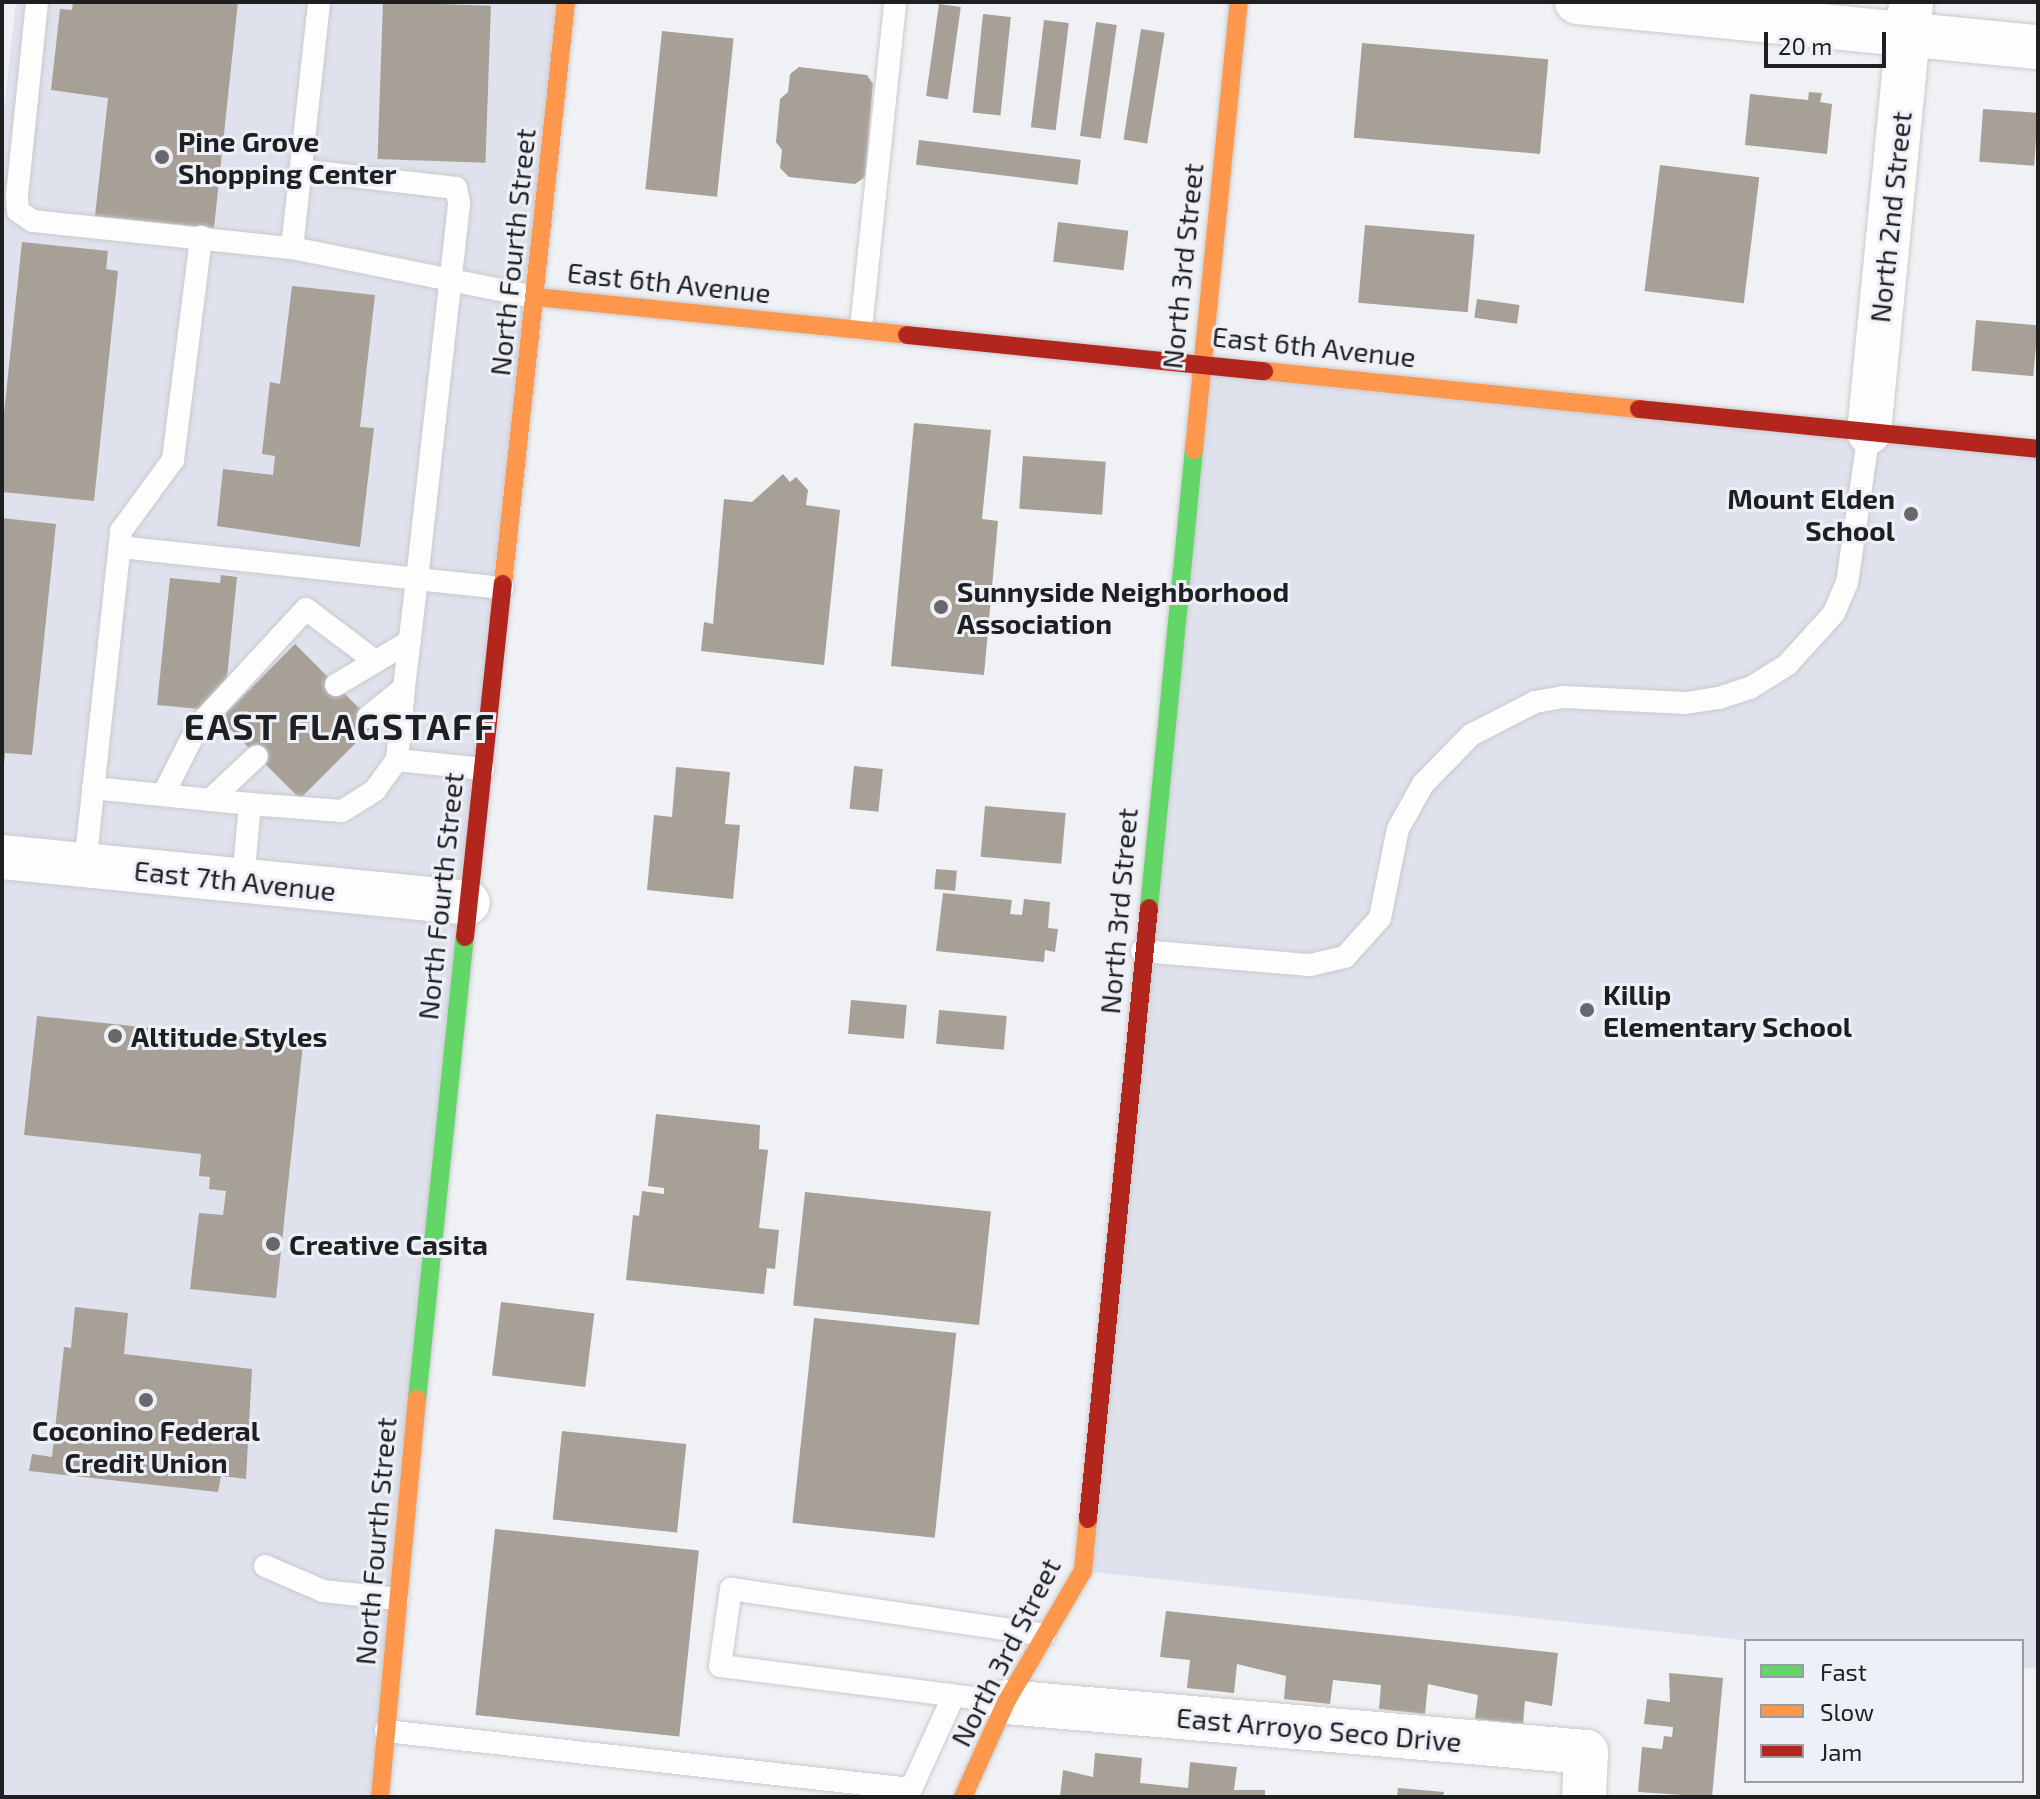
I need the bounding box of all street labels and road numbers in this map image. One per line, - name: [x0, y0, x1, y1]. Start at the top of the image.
- street label: North 2nd Street: [1862, 110, 1918, 324]
- street label: North Fourth Street: [482, 127, 542, 377]
- street label: North 3rd Street: [1154, 161, 1210, 371]
- street label: East 6th Avenue: [565, 255, 773, 309]
- street label: East 6th Avenue: [1210, 319, 1418, 373]
- street label: North Fourth Street: [410, 771, 470, 1021]
- street label: North 3rd Street: [1092, 807, 1144, 1015]
- street label: East 7th Avenue: [132, 853, 338, 907]
- street label: North Fourth Street: [347, 1416, 403, 1666]
- street label: North 3rd Street: [943, 1552, 1067, 1752]
- street label: East Arroyo Seco Drive: [1175, 1700, 1463, 1758]

